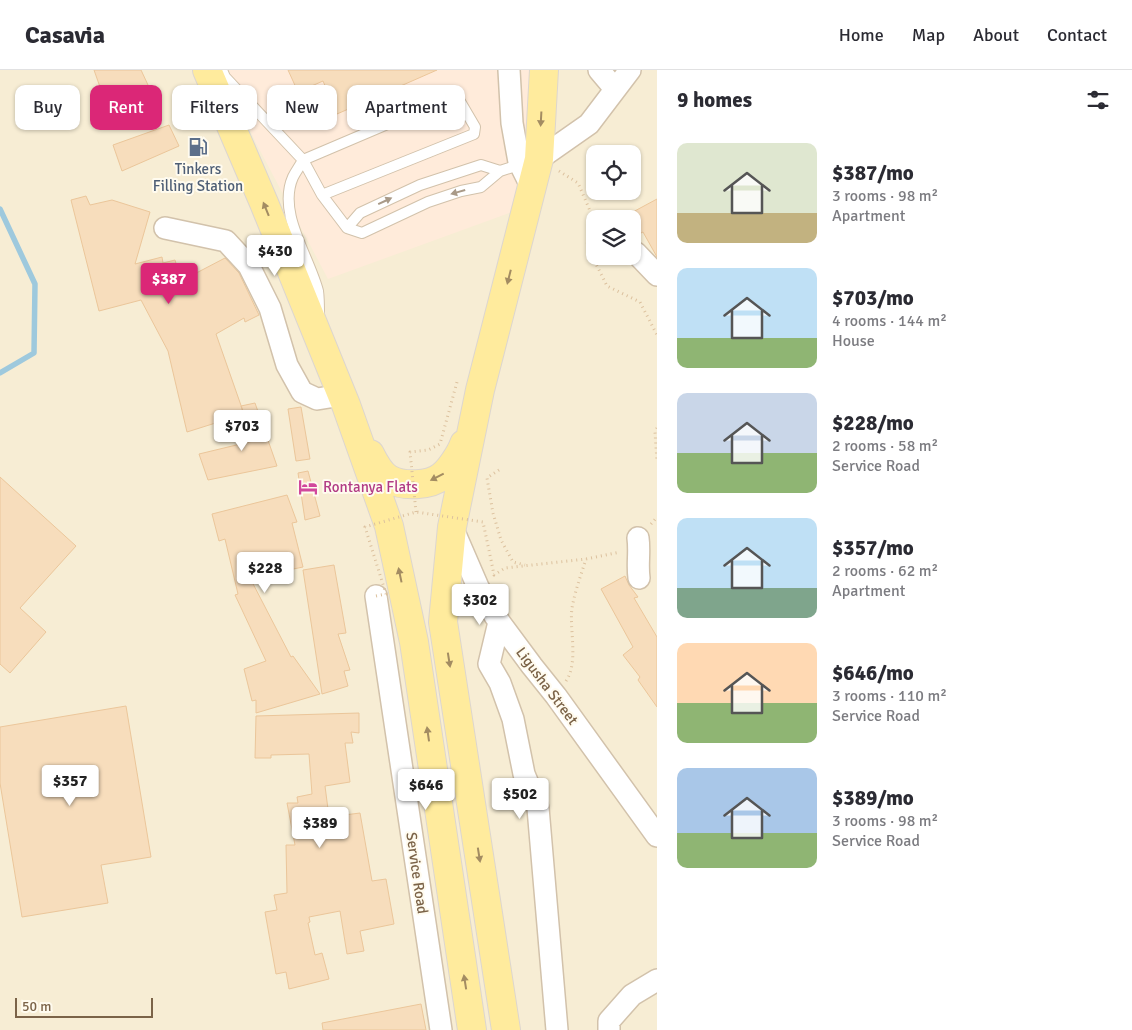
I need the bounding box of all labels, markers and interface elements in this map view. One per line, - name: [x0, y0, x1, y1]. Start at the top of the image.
- text: Casavia: [25, 20, 105, 50]
- text: Home: [839, 24, 884, 46]
- text: Map: [912, 24, 945, 46]
- text: About: [973, 24, 1019, 46]
- text: Contact: [1047, 24, 1107, 46]
- chip: Buy: [15, 85, 80, 130]
- chip: Rent: [90, 85, 162, 130]
- chip: Filters: [172, 85, 257, 130]
- chip: New: [267, 85, 337, 130]
- chip: Apartment: [347, 85, 465, 130]
- icon: filters: [1084, 86, 1112, 114]
- text: 9 homes: [677, 87, 752, 113]
- one-way arrow: [537, 111, 545, 127]
- fuel station icon: Tinkers Filling Station: [187, 136, 209, 158]
- map controls: [586, 145, 641, 265]
- button: locate: [586, 145, 641, 200]
- place label: Tinkers Filling Station: [153, 160, 243, 195]
- text: $387/mo: [832, 160, 914, 186]
- icon: home: [717, 163, 777, 223]
- text: 3 rooms · 98 m²: [832, 186, 938, 206]
- one-way arrow: [450, 189, 465, 197]
- one-way arrow: [378, 196, 393, 205]
- one-way arrow: [262, 202, 270, 216]
- text: Apartment: [832, 206, 905, 226]
- button: layers: [586, 210, 641, 265]
- pin: $430: [245, 234, 305, 277]
- text: $430: [258, 241, 292, 261]
- pin: $387: [139, 262, 199, 305]
- text: $387: [152, 269, 186, 289]
- one-way arrow: [505, 270, 513, 285]
- text: $703/mo: [832, 285, 914, 311]
- icon: home: [717, 288, 777, 348]
- text: 4 rooms · 144 m²: [832, 311, 947, 331]
- text: House: [832, 331, 875, 351]
- pin: $703: [212, 410, 272, 452]
- text: $228/mo: [832, 410, 914, 436]
- icon: home: [717, 413, 777, 473]
- text: $703: [225, 416, 259, 436]
- text: 2 rooms · 58 m²: [832, 436, 938, 456]
- text: Service Road: [832, 456, 920, 476]
- one-way arrow: [429, 473, 444, 482]
- hotel icon: Rontanya Flats: [297, 476, 319, 498]
- place label: Rontanya Flats: [323, 478, 418, 496]
- text: $357/mo: [832, 535, 914, 561]
- icon: home: [717, 538, 777, 598]
- pin: $228: [235, 552, 295, 594]
- text: $228: [248, 558, 282, 578]
- text: 2 rooms · 62 m²: [832, 561, 938, 581]
- one-way arrow: [395, 566, 403, 582]
- text: Apartment: [832, 581, 905, 601]
- pin: $302: [450, 584, 510, 626]
- text: $302: [463, 590, 497, 610]
- street label: Ligusha Street: [512, 644, 582, 728]
- one-way arrow: [445, 652, 453, 668]
- text: $646/mo: [832, 660, 914, 686]
- icon: home: [717, 663, 777, 723]
- text: 3 rooms · 110 m²: [832, 686, 947, 706]
- text: Service Road: [832, 706, 920, 726]
- one-way arrow: [424, 726, 432, 742]
- pin: $357: [40, 764, 100, 807]
- pin: $646: [396, 768, 456, 811]
- text: $357: [53, 771, 87, 791]
- text: $646: [409, 775, 443, 795]
- pin: $502: [490, 778, 550, 820]
- text: $502: [503, 784, 537, 804]
- text: $389/mo: [832, 785, 914, 811]
- icon: home: [717, 788, 777, 848]
- pin: $389: [290, 806, 350, 849]
- text: 3 rooms · 98 m²: [832, 811, 938, 831]
- text: $389: [303, 813, 337, 833]
- street label: Service Road: [402, 831, 432, 915]
- text: Service Road: [832, 831, 920, 851]
- one-way arrow: [475, 847, 483, 863]
- one-way arrow: [460, 973, 468, 989]
- scale bar: [15, 995, 152, 1018]
- text: 50 m: [22, 998, 51, 1015]

